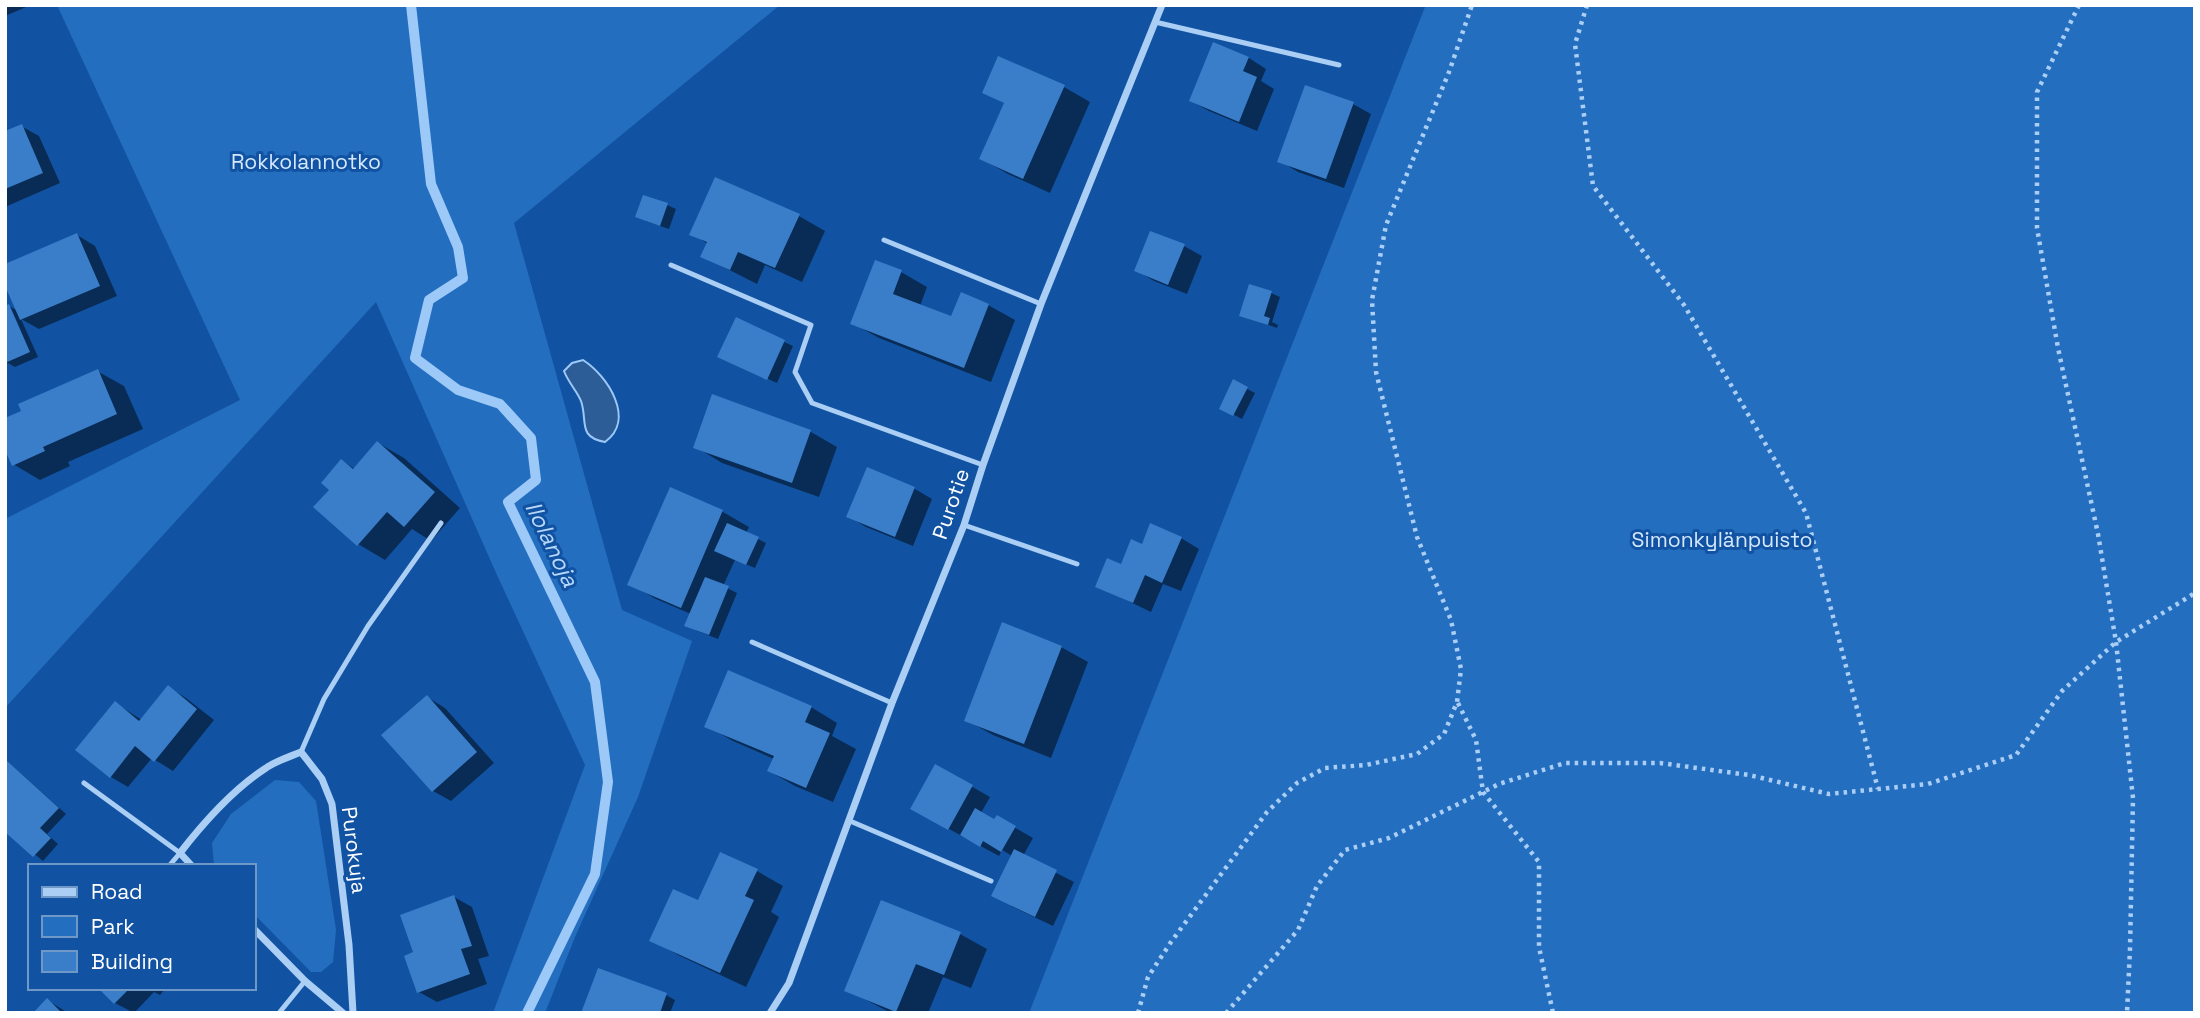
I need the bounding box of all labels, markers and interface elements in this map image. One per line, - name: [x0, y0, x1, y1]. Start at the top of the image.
- park label: Rokkolannotko: [231, 148, 381, 175]
- street label: Purotie: [926, 465, 975, 543]
- water label: Ilolanoja: [518, 496, 586, 592]
- park label: Simonkylänpuisto: [1632, 526, 1812, 553]
- street label: Purokuja: [336, 805, 373, 895]
- legend: [28, 864, 256, 990]
- text: Road: [91, 878, 143, 905]
- text: Park: [91, 913, 135, 940]
- text: Building: [91, 948, 173, 975]

